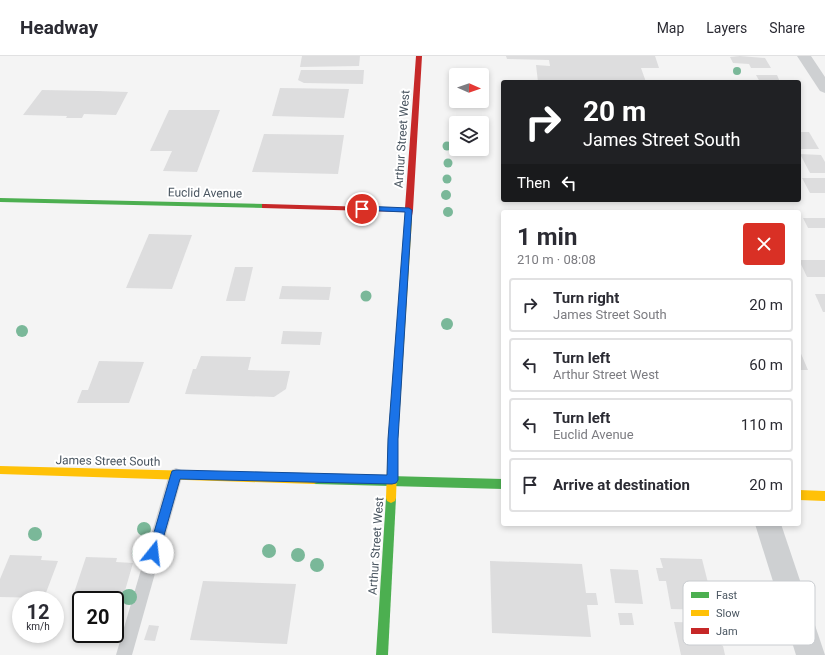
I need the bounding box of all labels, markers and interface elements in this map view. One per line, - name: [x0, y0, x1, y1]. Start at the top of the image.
- text: Headway: [20, 16, 98, 39]
- text: Map: [657, 20, 684, 36]
- text: Layers: [706, 20, 747, 36]
- text: Share: [769, 20, 805, 36]
- north arrow: [449, 68, 489, 108]
- map controls: [449, 68, 489, 156]
- street label: Arthur Street West: [392, 90, 412, 188]
- text: 20 m: [583, 95, 646, 128]
- icon: right: [517, 96, 569, 148]
- button: layers: [449, 116, 489, 156]
- text: James Street South: [583, 129, 740, 150]
- icon: left: [558, 172, 580, 194]
- text: Then: [517, 174, 550, 192]
- street label: Euclid Avenue: [168, 185, 242, 201]
- pin: [345, 192, 379, 226]
- icon: arrive: [351, 198, 373, 220]
- text: 1 min: [517, 223, 577, 251]
- button: close: [743, 223, 785, 265]
- text: 210 m · 08:08: [517, 252, 596, 267]
- text: Turn right: [553, 289, 619, 307]
- icon: right: [519, 294, 541, 316]
- text: 20 m: [749, 296, 783, 314]
- text: James Street South: [553, 307, 667, 322]
- text: Turn left: [553, 349, 610, 367]
- icon: left: [519, 354, 541, 376]
- text: 60 m: [749, 356, 783, 374]
- text: Arthur Street West: [553, 367, 659, 382]
- text: Turn left: [553, 409, 610, 427]
- icon: left: [519, 414, 541, 436]
- text: 110 m: [741, 416, 783, 434]
- text: Euclid Avenue: [553, 427, 634, 442]
- street label: James Street South: [55, 453, 161, 469]
- icon: arrive: [519, 474, 541, 496]
- text: Arrive at destination: [553, 476, 690, 494]
- text: 20 m: [749, 476, 783, 494]
- street label: Arthur Street West: [366, 497, 386, 595]
- position arrow: [132, 532, 174, 574]
- legend: [683, 581, 815, 645]
- text: Fast: [716, 589, 738, 602]
- speed limit sign: 20: [72, 591, 124, 643]
- text: 12: [27, 600, 49, 624]
- text: Slow: [716, 607, 740, 620]
- text: km/h: [26, 621, 50, 632]
- text: Jam: [716, 625, 738, 638]

